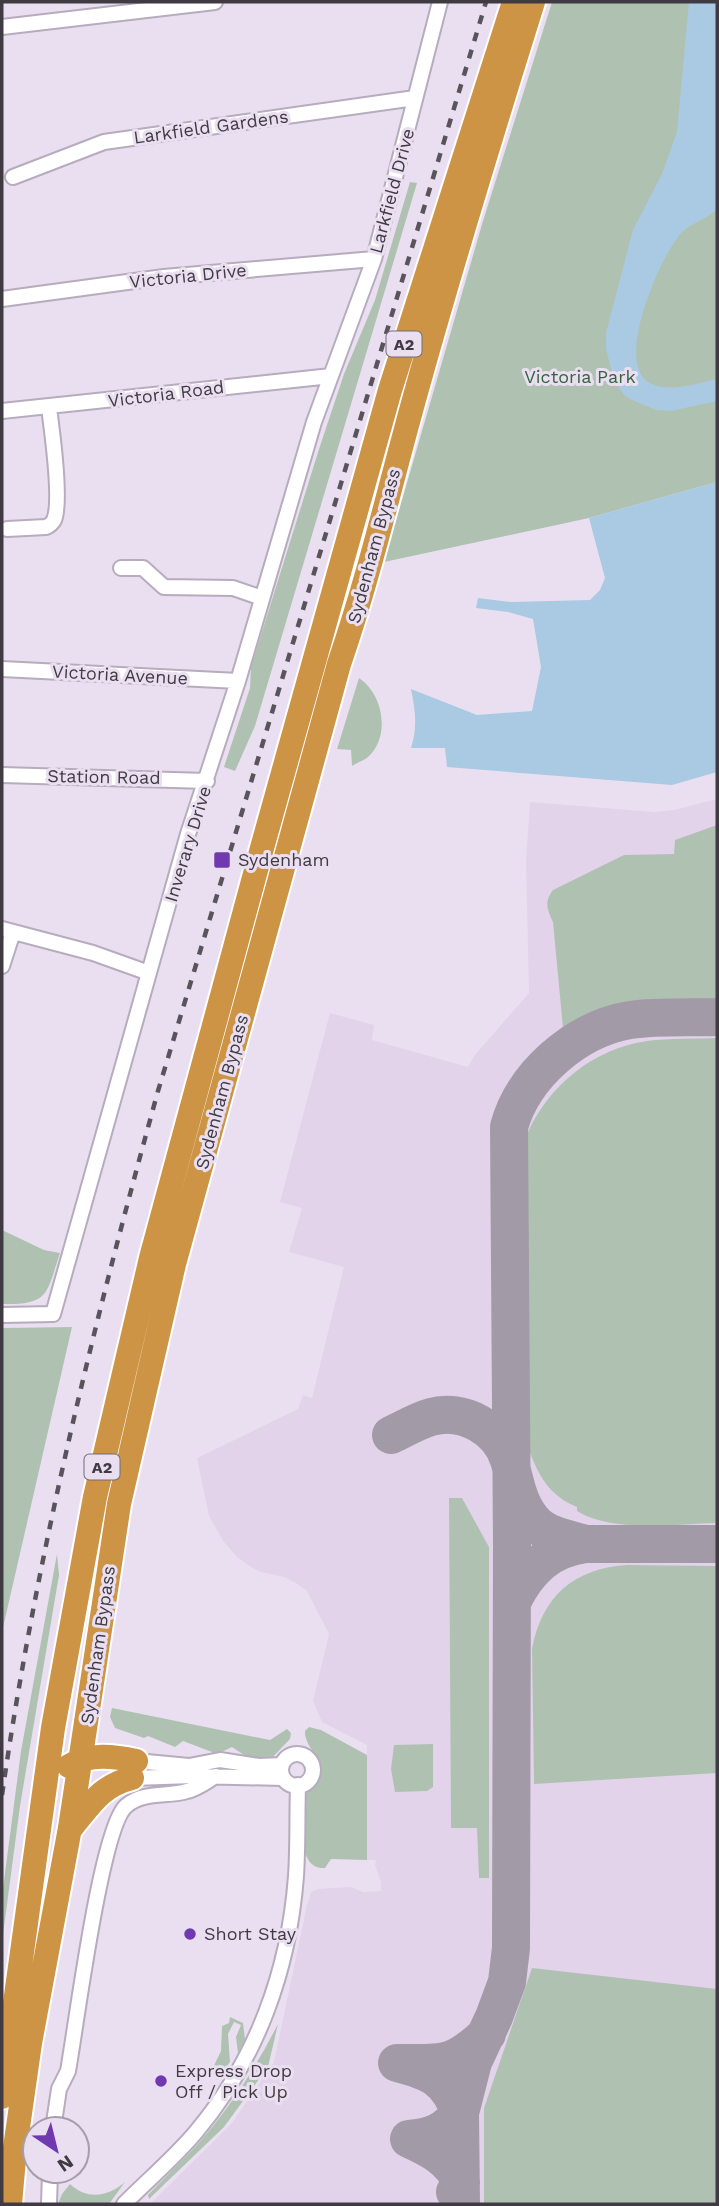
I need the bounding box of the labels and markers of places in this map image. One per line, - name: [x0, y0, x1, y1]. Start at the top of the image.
- place label: Sydenham: [238, 849, 330, 870]
- marker: Sydenham: [212, 850, 232, 870]
- place label: Short Stay: [204, 1923, 297, 1944]
- marker: Short Stay: [182, 1926, 198, 1942]
- place label: Express Drop Off / Pick Up: [175, 2060, 292, 2102]
- marker: Express Drop Off / Pick Up: [153, 2073, 169, 2089]

